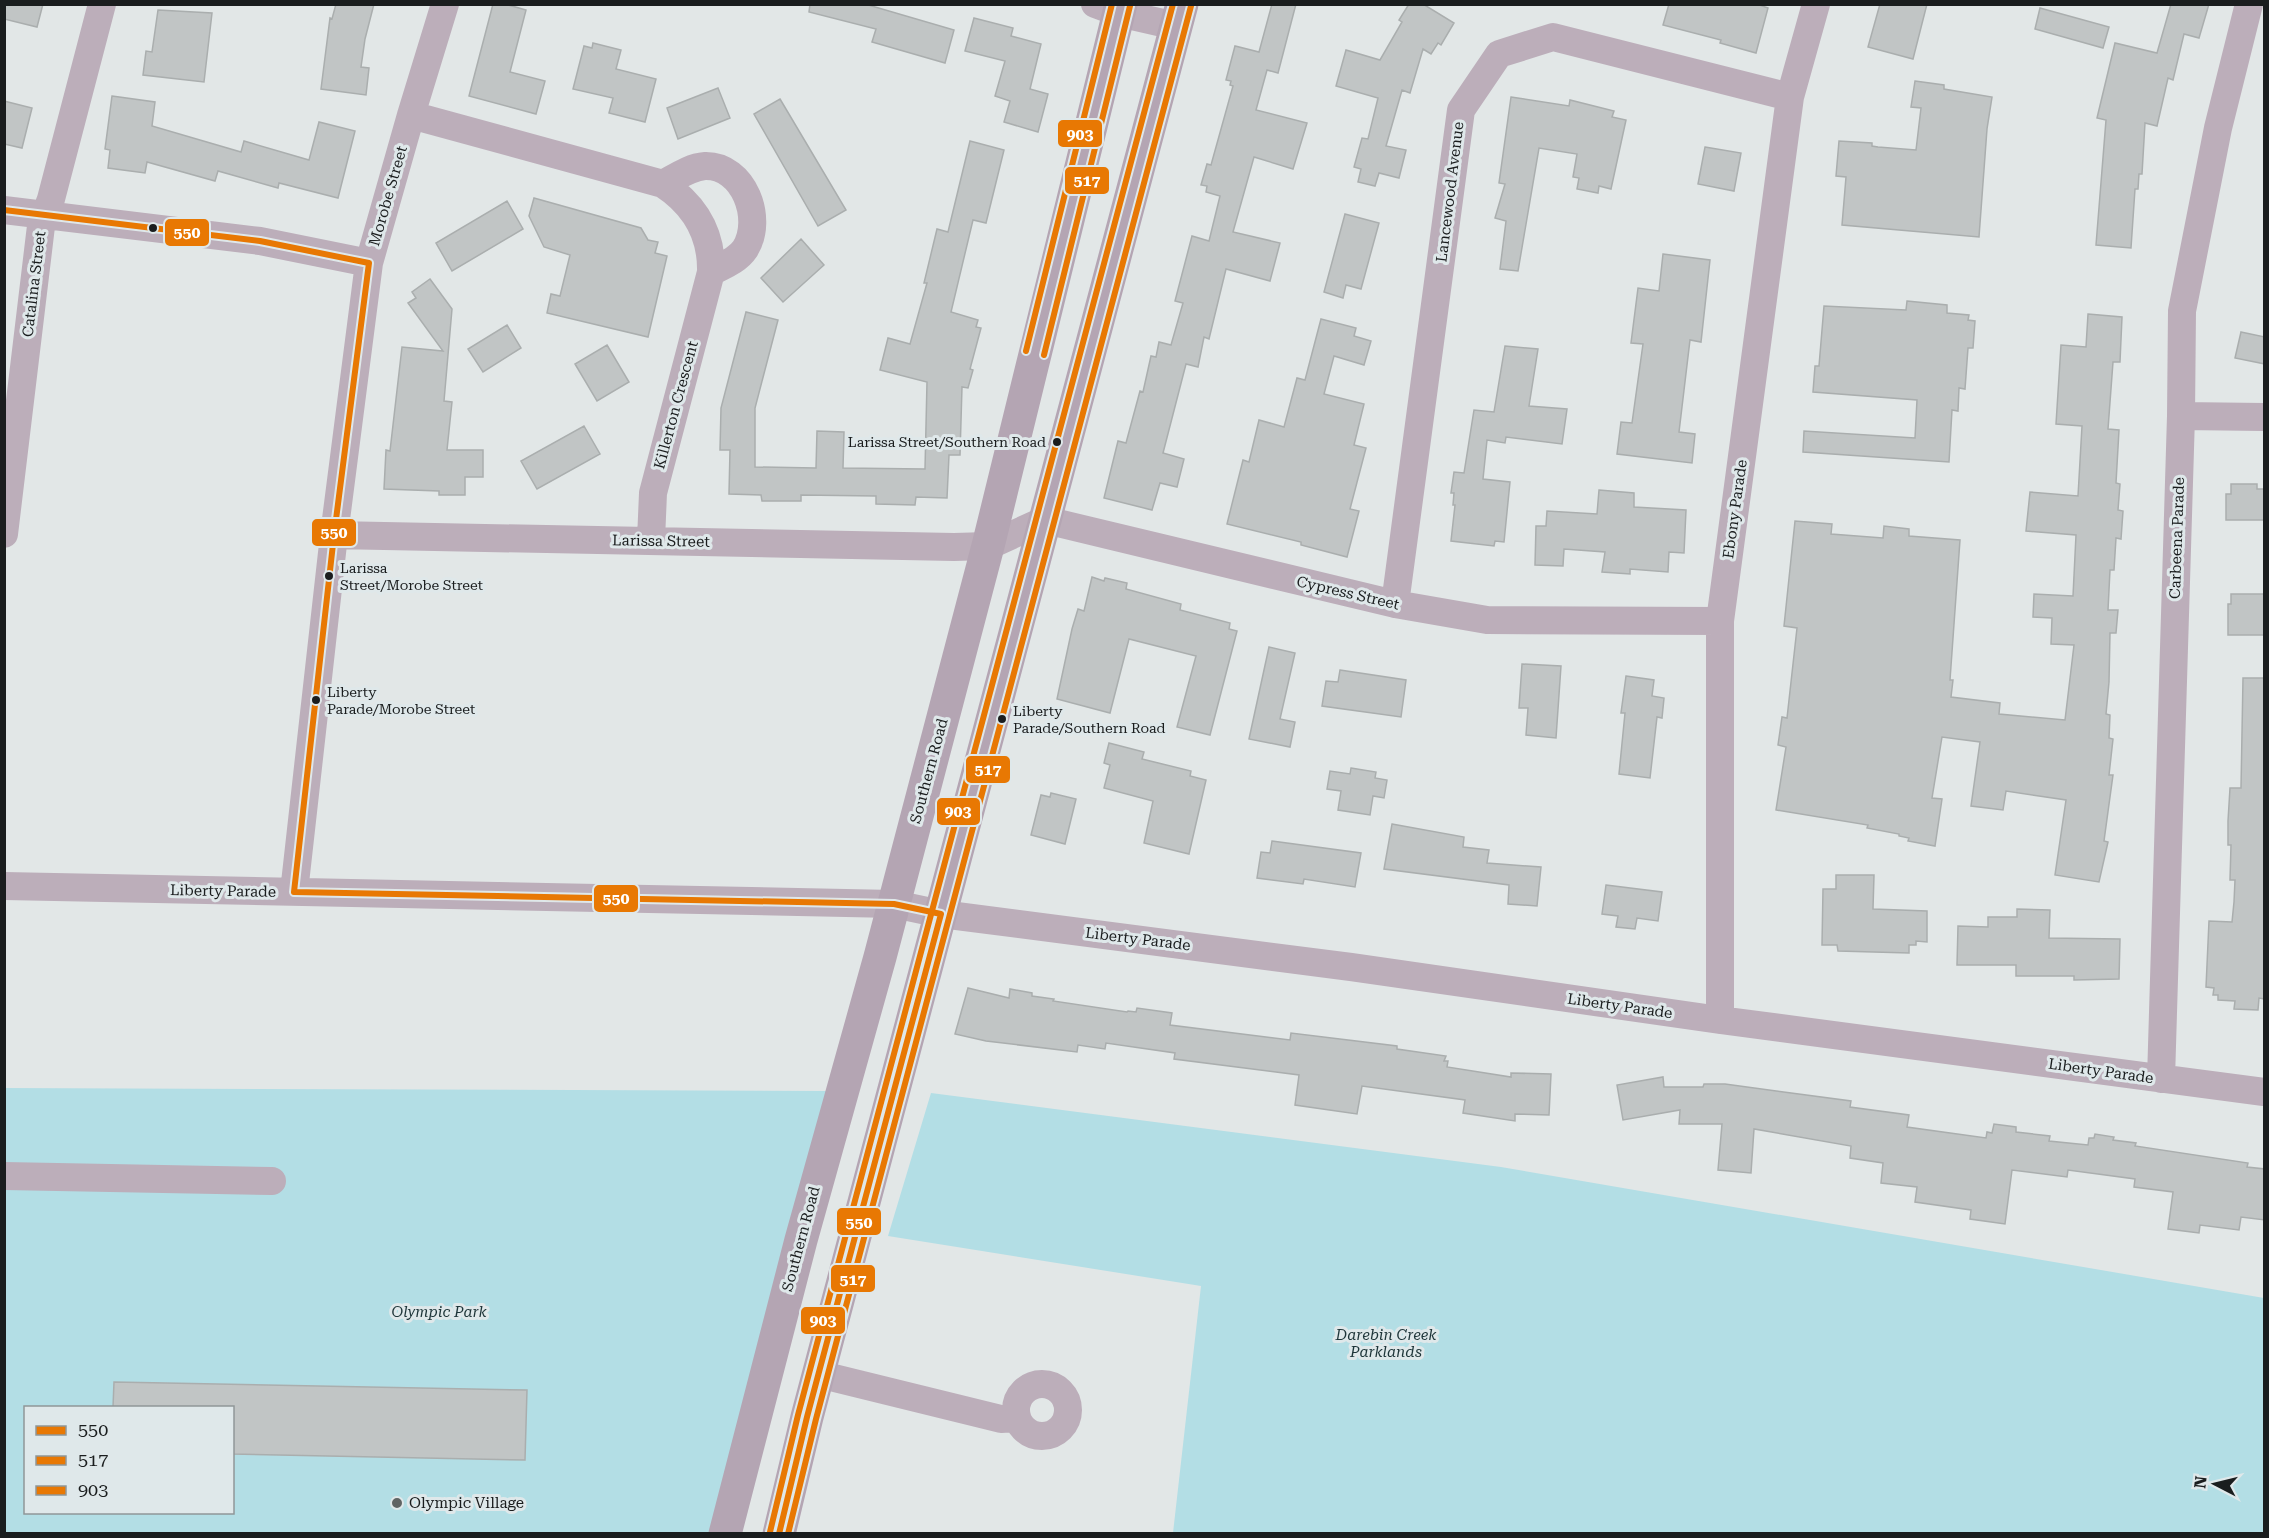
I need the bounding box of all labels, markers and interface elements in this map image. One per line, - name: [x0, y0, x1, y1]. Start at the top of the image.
- line badge: 903: [1057, 119, 1103, 148]
- street label: Lancewood Avenue: [1432, 121, 1468, 263]
- text: 903: [1067, 125, 1093, 144]
- street label: Morobe Street: [365, 143, 411, 248]
- line badge: 517: [1064, 166, 1110, 195]
- text: 517: [1074, 171, 1100, 190]
- line badge: 550: [164, 218, 210, 247]
- unlabelled marker: [147, 222, 159, 234]
- text: 550: [174, 223, 200, 242]
- street label: Catalina Street: [19, 230, 49, 338]
- street label: Killerton Crescent: [650, 339, 702, 471]
- place label: Larissa Street/Southern Road: [848, 434, 1046, 450]
- marker: Larissa Street/Southern Road: [1051, 436, 1063, 448]
- street label: Ebony Parade: [1719, 458, 1751, 560]
- street label: Carbeena Parade: [2166, 477, 2188, 599]
- line badge: 550: [311, 518, 357, 547]
- text: 550: [321, 523, 347, 542]
- street label: Larissa Street: [612, 531, 710, 551]
- place label: Larissa Street/Morobe Street: [340, 560, 483, 593]
- marker: Larissa Street/Morobe Street: [323, 570, 335, 582]
- street label: Cypress Street: [1295, 572, 1402, 614]
- place label: Liberty Parade/Morobe Street: [327, 684, 475, 717]
- marker: Liberty Parade/Morobe Street: [310, 694, 322, 706]
- place label: Liberty Parade/Southern Road: [1013, 703, 1165, 736]
- marker: Liberty Parade/Southern Road: [996, 713, 1008, 725]
- street label: Southern Road: [906, 716, 952, 826]
- line badge: 517: [965, 755, 1011, 784]
- text: 517: [975, 760, 1001, 779]
- line badge: 903: [936, 797, 981, 826]
- text: 903: [945, 802, 971, 821]
- street label: Liberty Parade: [170, 881, 276, 901]
- line badge: 550: [593, 884, 639, 913]
- text: 550: [603, 889, 629, 908]
- street label: Liberty Parade: [1084, 924, 1192, 954]
- street label: Liberty Parade: [1566, 990, 1674, 1022]
- street label: Liberty Parade: [2047, 1055, 2155, 1087]
- street label: Southern Road: [778, 1184, 824, 1294]
- line badge: 550: [836, 1207, 882, 1236]
- text: 550: [846, 1213, 872, 1232]
- line badge: 517: [830, 1264, 876, 1293]
- text: 517: [840, 1270, 866, 1289]
- park label: Olympic Park: [391, 1303, 487, 1321]
- line badge: 903: [800, 1306, 846, 1335]
- text: 903: [810, 1311, 836, 1330]
- park label: Darebin Creek Parklands: [1335, 1326, 1437, 1361]
- legend: [24, 1406, 234, 1514]
- text: 550: [78, 1419, 108, 1440]
- text: 517: [78, 1449, 108, 1470]
- north arrow: [2185, 1454, 2245, 1514]
- text: N: [2190, 1475, 2211, 1490]
- text: 903: [78, 1479, 108, 1500]
- place label: Olympic Village: [409, 1494, 524, 1512]
- marker: Olympic Village: [390, 1496, 404, 1510]

